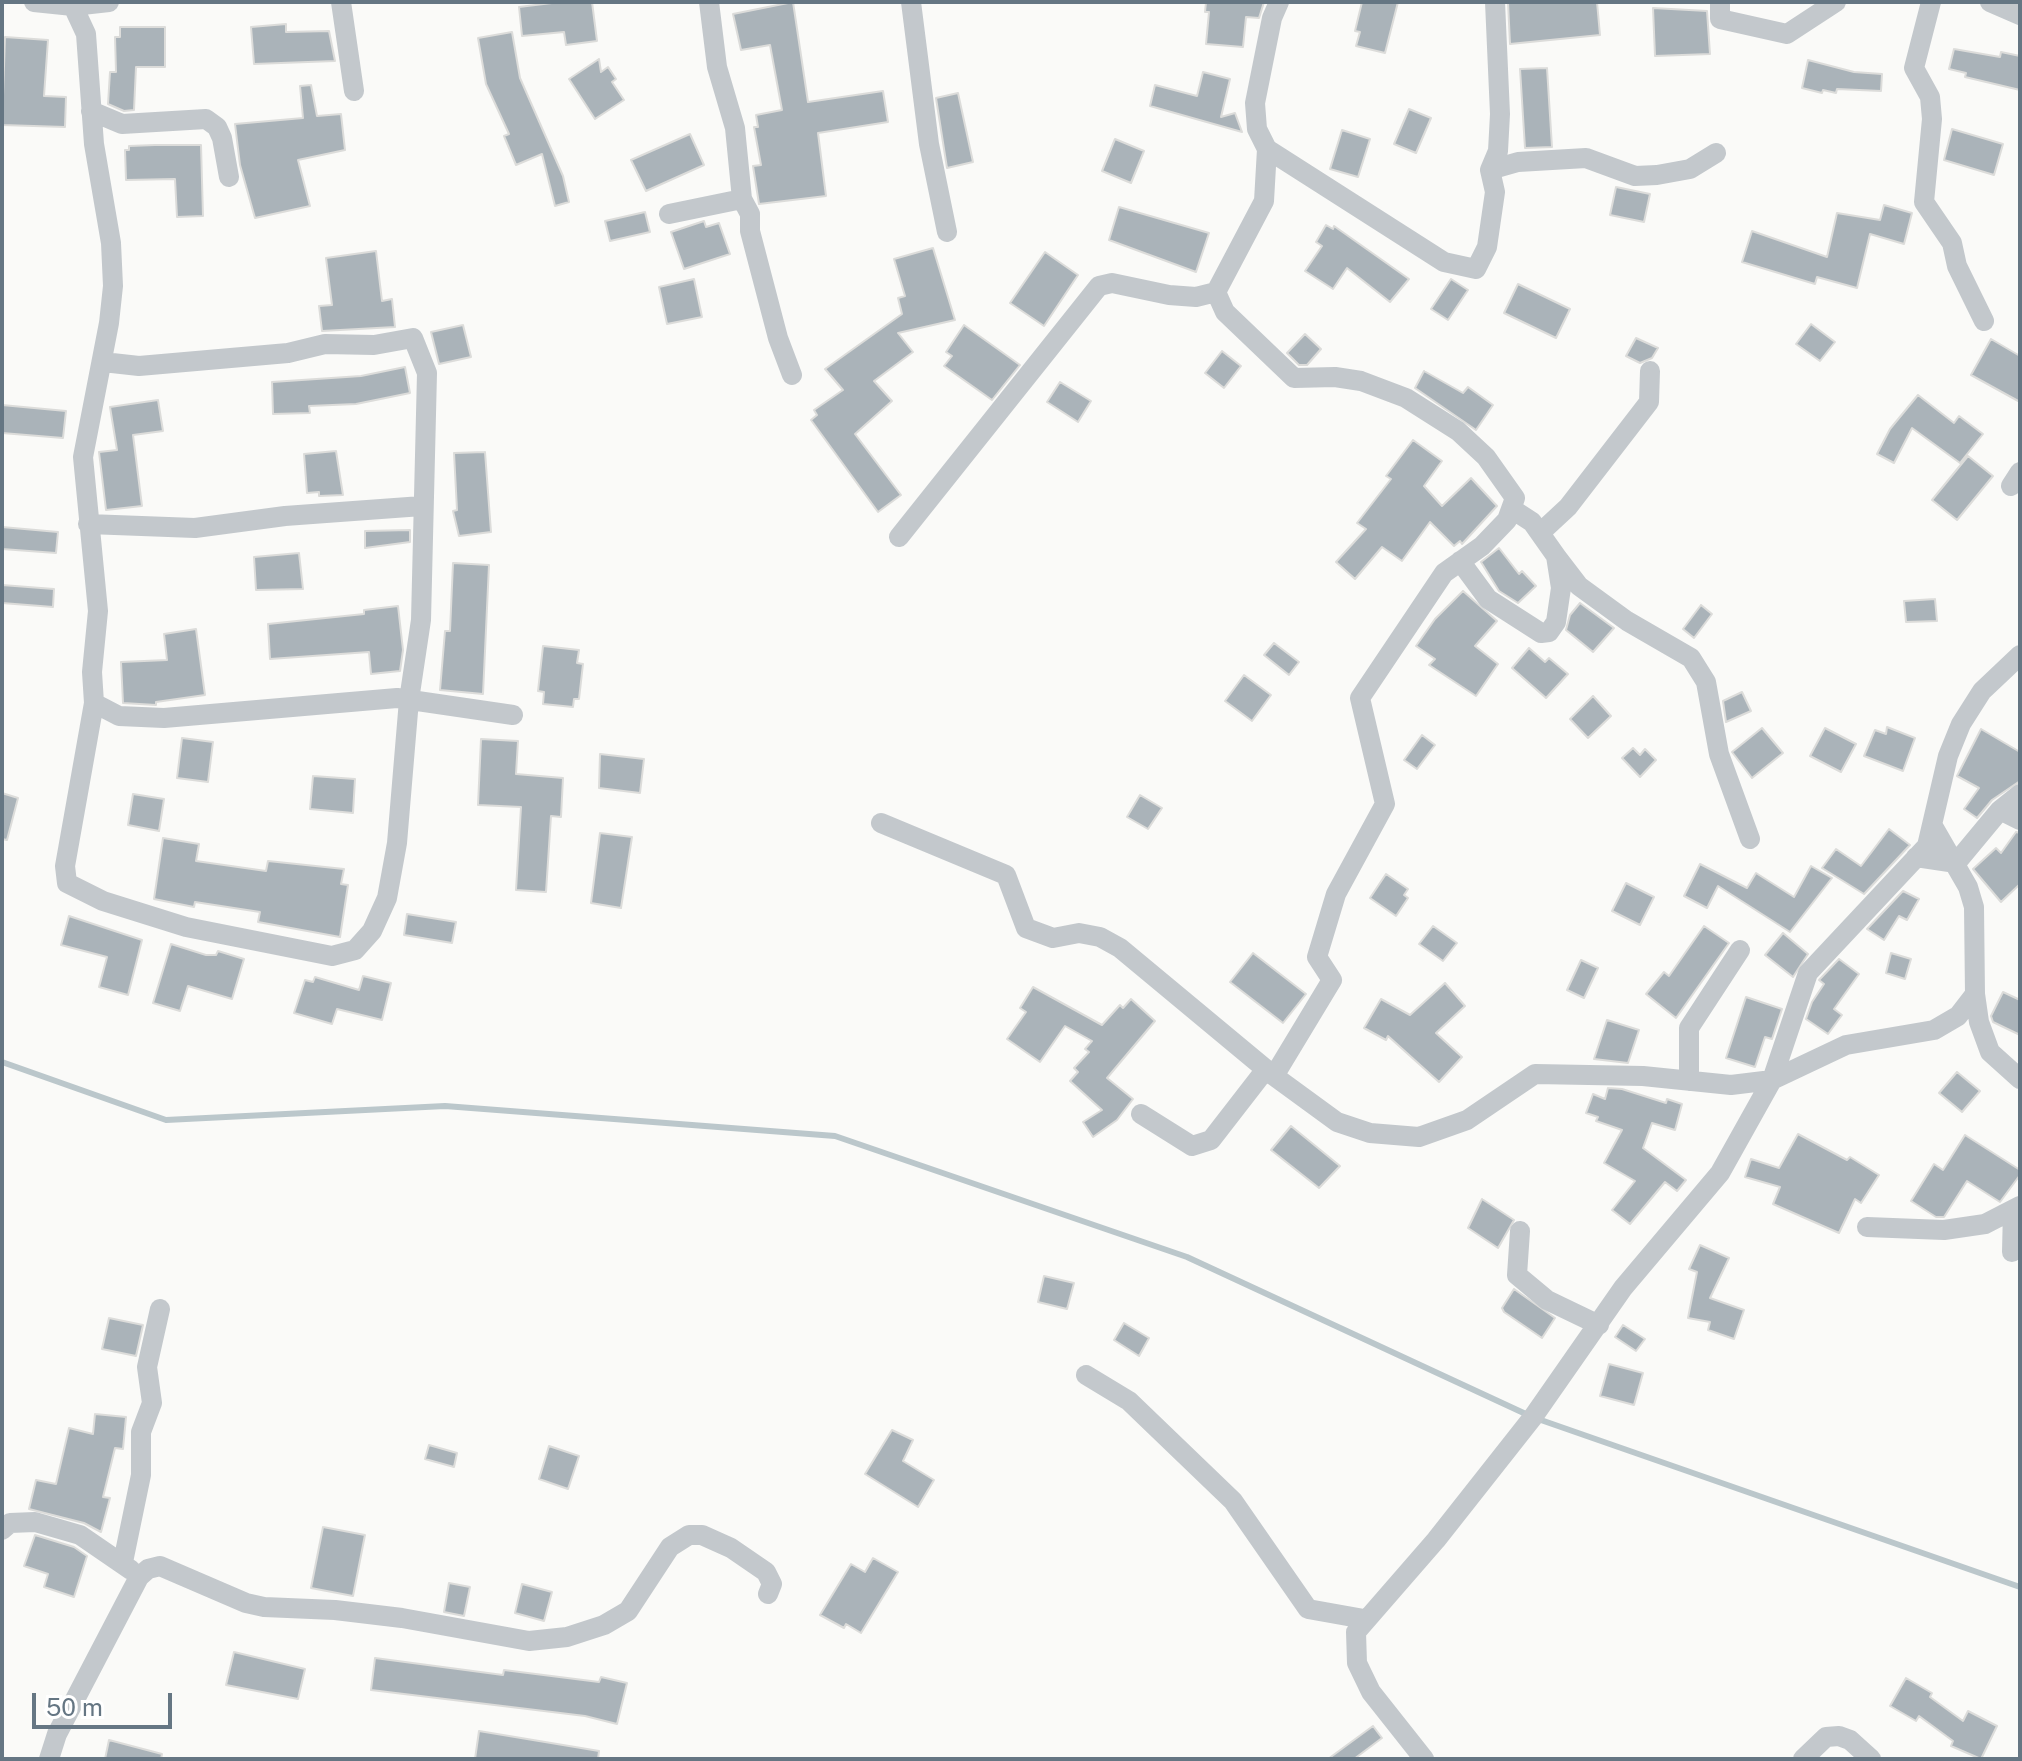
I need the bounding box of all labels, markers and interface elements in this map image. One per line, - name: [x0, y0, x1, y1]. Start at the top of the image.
- scale bar: [36, 1677, 176, 1727]
- text: 50 m: [46, 1693, 103, 1721]

